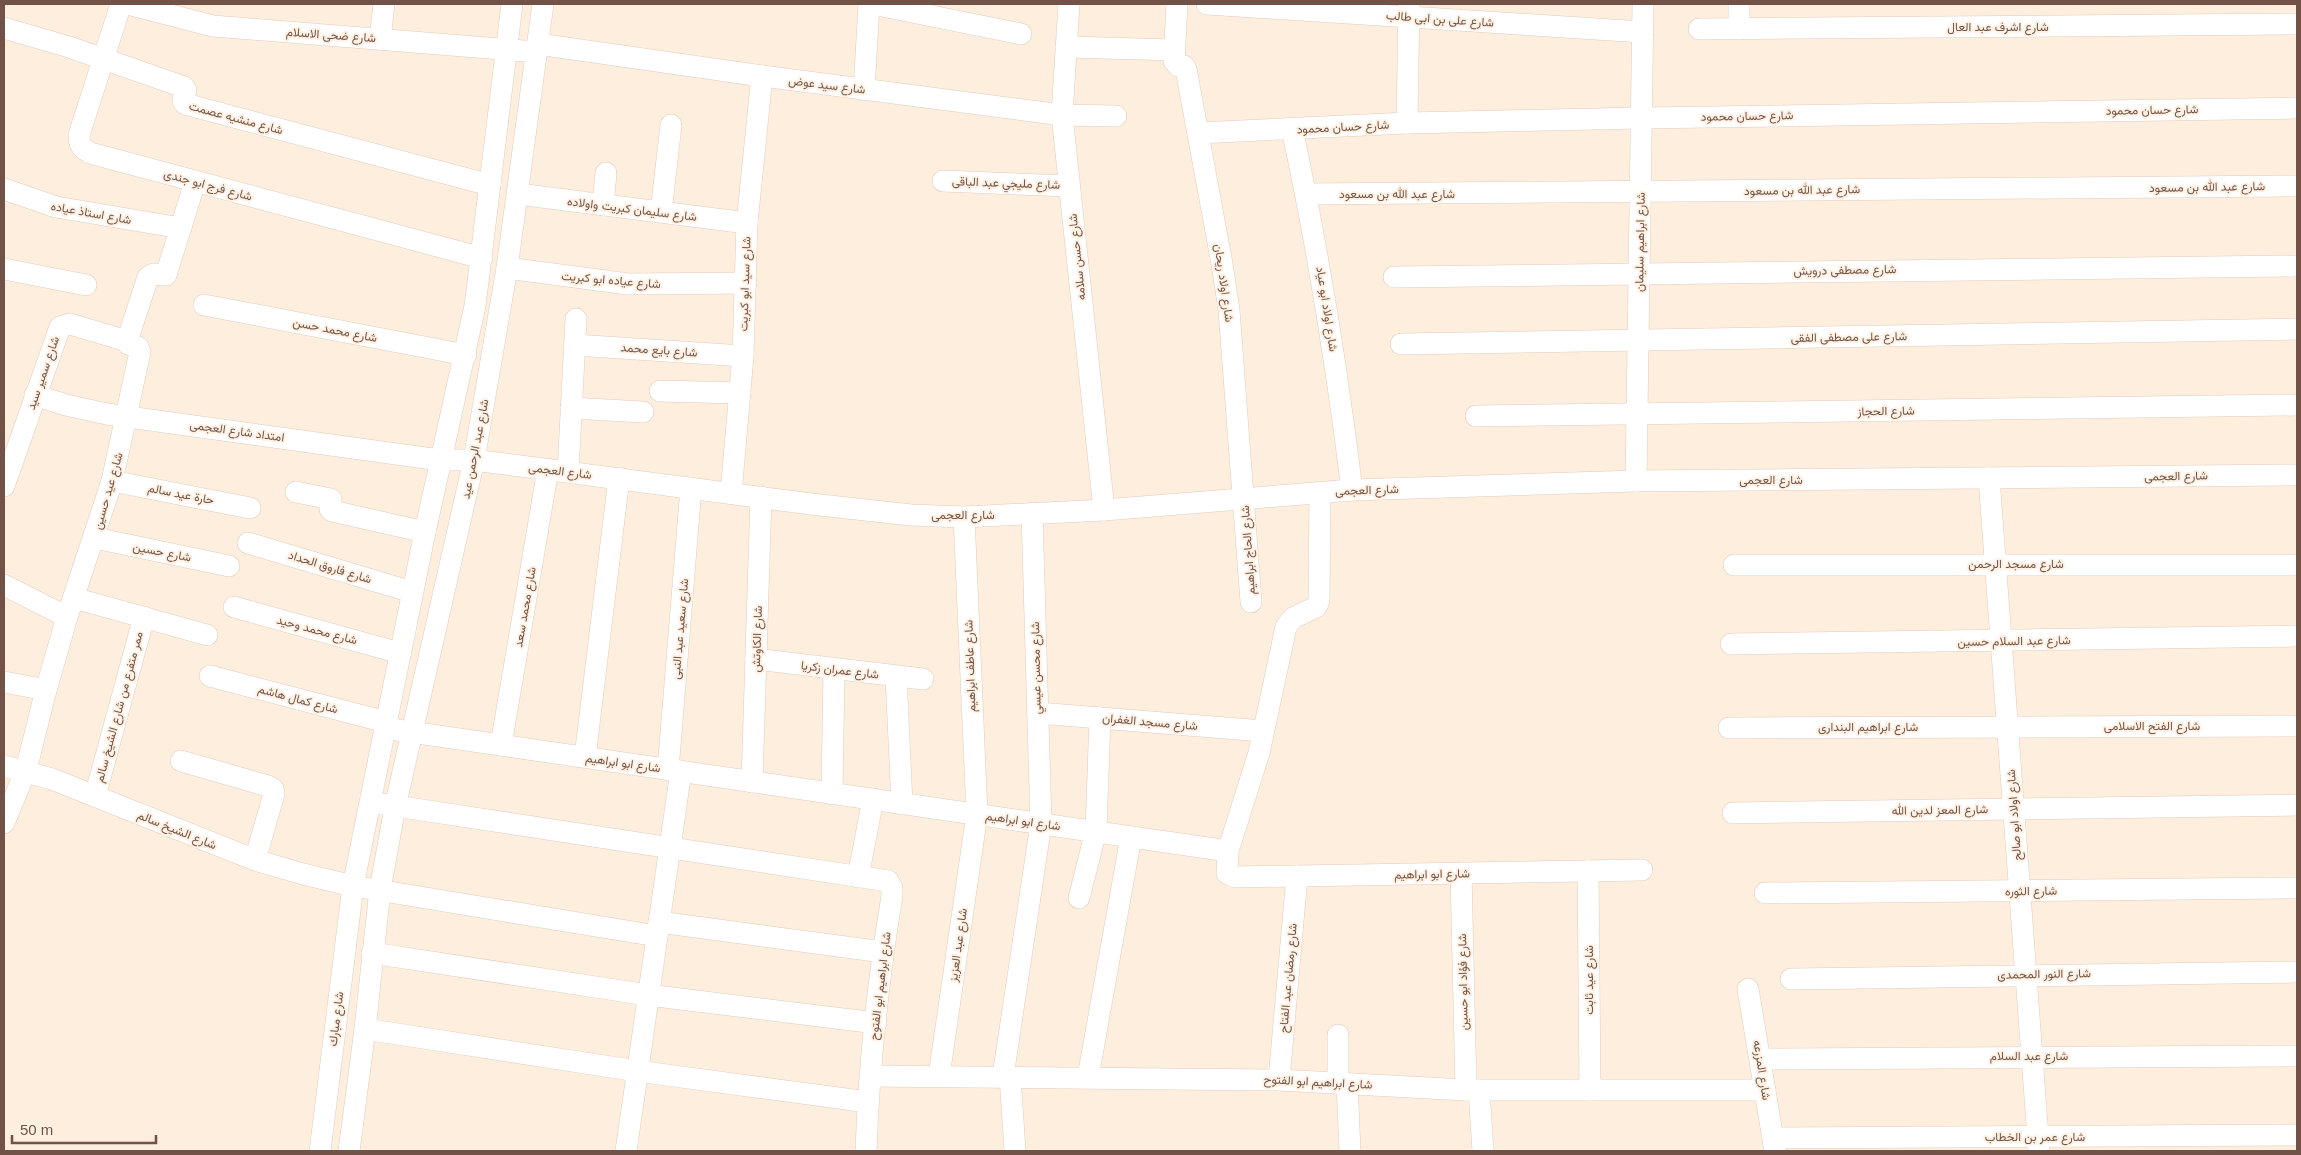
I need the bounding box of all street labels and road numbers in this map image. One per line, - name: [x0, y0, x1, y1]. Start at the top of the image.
- street label: شارع على بن ابى طالب: [1385, 8, 1495, 32]
- street label: شارع اشرف عبد العال: [1947, 20, 2049, 36]
- street label: شارع ضحى الاسلام: [285, 25, 377, 47]
- street label: شارع سيد عوض: [787, 73, 866, 99]
- street label: شارع منشيه عصمت: [187, 99, 284, 139]
- street label: شارع حسان محمود: [2105, 102, 2199, 120]
- street label: شارع حسان محمود: [1700, 108, 1794, 126]
- street label: شارع حسان محمود: [1296, 118, 1390, 138]
- street label: شارع فرج ابو جندى: [162, 166, 254, 205]
- street label: شارع مليجي عبد الباقى: [952, 174, 1060, 195]
- street label: شارع عبد الله بن مسعود: [2149, 179, 2265, 197]
- street label: شارع عبد الله بن مسعود: [1744, 182, 1860, 200]
- street label: شارع عبد الله بن مسعود: [1339, 187, 1455, 203]
- street label: شارع ابراهيم سليمان: [1632, 192, 1650, 292]
- street label: شارع سليمان كبريت واولاده: [566, 194, 698, 226]
- street label: شارع استاذ عياده: [49, 199, 132, 229]
- street label: شارع حسن سلامه: [1065, 213, 1090, 301]
- street label: شارع سيد ابو كبريت: [736, 236, 756, 332]
- street label: شارع اولاد ريحان: [1210, 243, 1236, 323]
- street label: شارع مصطفى درويش: [1793, 262, 1897, 280]
- street label: شارع اولاد ابو عياد: [1311, 265, 1341, 353]
- street label: شارع عياده ابو كبريت: [560, 269, 661, 293]
- street label: شارع محمد حسن: [291, 315, 378, 347]
- street label: شارع على مصطفى الفقى: [1791, 329, 1907, 347]
- street label: شارع سمير سيد: [24, 334, 64, 412]
- street label: شارع بايع محمد: [620, 340, 698, 362]
- street label: شارع عبد الرحمن عيد: [458, 398, 494, 501]
- street label: شارع الحجاز: [1856, 404, 1915, 421]
- street label: امتداد شارع العجمى: [189, 417, 285, 447]
- street label: شارع عيد حسين: [90, 451, 128, 532]
- street label: شارع العجمى: [527, 460, 592, 484]
- street label: شارع العجمى: [2144, 468, 2208, 486]
- street label: شارع العجمى: [1739, 473, 1803, 489]
- street label: حارة عيد سالم: [146, 481, 215, 508]
- street label: شارع العجمى: [1335, 482, 1399, 500]
- street label: شارع الحاج ابراهيم: [1238, 505, 1260, 595]
- street label: شارع العجمى: [931, 508, 995, 524]
- street label: شارع حسين: [131, 539, 192, 566]
- street label: شارع فاروق الحداد: [286, 548, 373, 588]
- street label: شارع مسجد الرحمن: [1968, 557, 2064, 573]
- street label: شارع محمد سعد: [511, 566, 541, 649]
- street label: شارع سعيد عبد النبى: [669, 578, 693, 680]
- street label: شارع الكاوتش: [749, 605, 767, 673]
- street label: شارع محمد وحيد: [275, 613, 359, 649]
- street label: شارع عاطف ابراهيم: [961, 620, 981, 712]
- street label: شارع محسن عيسي: [1028, 621, 1047, 714]
- street label: ممر متفرع من شارع الشيخ سالم: [92, 630, 148, 785]
- street label: شارع عبد السلام حسين: [1957, 633, 2071, 651]
- street label: شارع عمران زكريا: [800, 658, 880, 684]
- street label: شارع كمال هاشم: [256, 682, 340, 718]
- street label: شارع مسجد الغفران: [1102, 711, 1198, 735]
- street label: شارع الفتح الاسلامى: [2104, 719, 2200, 735]
- street label: شارع ابراهيم البندارى: [1818, 720, 1918, 736]
- street label: شارع ابو ابراهيم: [584, 751, 661, 777]
- street label: شارع اولاد ابو صالح: [2004, 769, 2026, 861]
- street label: شارع المعز لدين الله: [1892, 802, 1988, 820]
- street label: شارع الشيخ سالم: [135, 808, 219, 854]
- street label: شارع ابو ابراهيم: [984, 809, 1061, 835]
- street label: شارع ابو ابراهيم: [1394, 866, 1470, 884]
- street label: شارع الثوره: [2005, 884, 2057, 900]
- street label: شارع عبد العزيز: [946, 907, 972, 984]
- street label: شارع رمضان عبد الفتاح: [1276, 923, 1302, 1034]
- street label: شارع ابراهيم ابو الفتوح: [866, 931, 896, 1041]
- street label: شارع فؤاد ابو حسين: [1455, 933, 1473, 1030]
- street label: شارع عيد ثابت: [1582, 945, 1598, 1015]
- street label: شارع النور المحمدى: [1997, 966, 2091, 984]
- street label: شارع مبارك: [326, 991, 348, 1047]
- street label: شارع المزرعه: [1748, 1039, 1774, 1101]
- street label: شارع عبد السلام: [1990, 1049, 2068, 1065]
- street label: شارع ابراهيم ابو الفتوح: [1263, 1072, 1373, 1094]
- street label: شارع عمر بن الخطاب: [1985, 1130, 2085, 1146]

